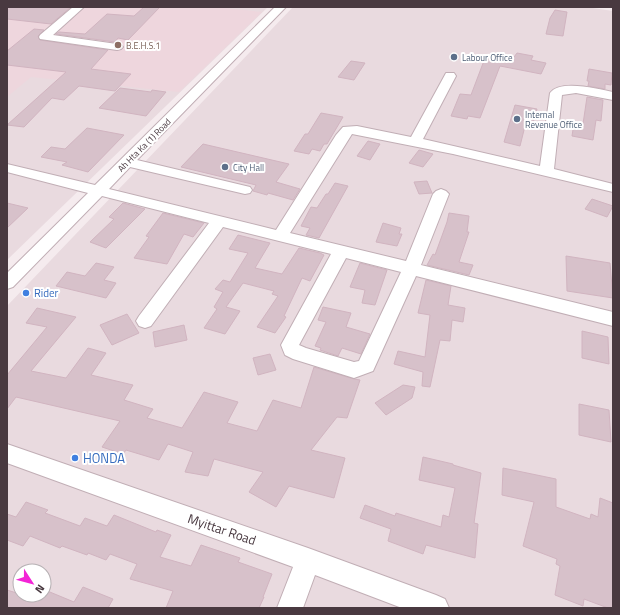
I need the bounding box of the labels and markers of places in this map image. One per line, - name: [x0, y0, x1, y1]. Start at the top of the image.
- place label: B.E.H.S.1: [126, 39, 160, 52]
- marker: B.E.H.S.1: [113, 40, 123, 50]
- place label: Labour Office: [462, 51, 513, 64]
- marker: Labour Office: [449, 52, 459, 62]
- place label: Internal Revenue Office: [525, 108, 583, 131]
- marker: Internal Revenue Office: [512, 114, 522, 124]
- place label: City Hall: [233, 161, 264, 174]
- marker: City Hall: [220, 162, 230, 172]
- place label: Rider: [34, 285, 59, 301]
- marker: Rider: [21, 288, 31, 298]
- place label: HONDA: [83, 448, 125, 468]
- marker: HONDA: [70, 453, 80, 463]

